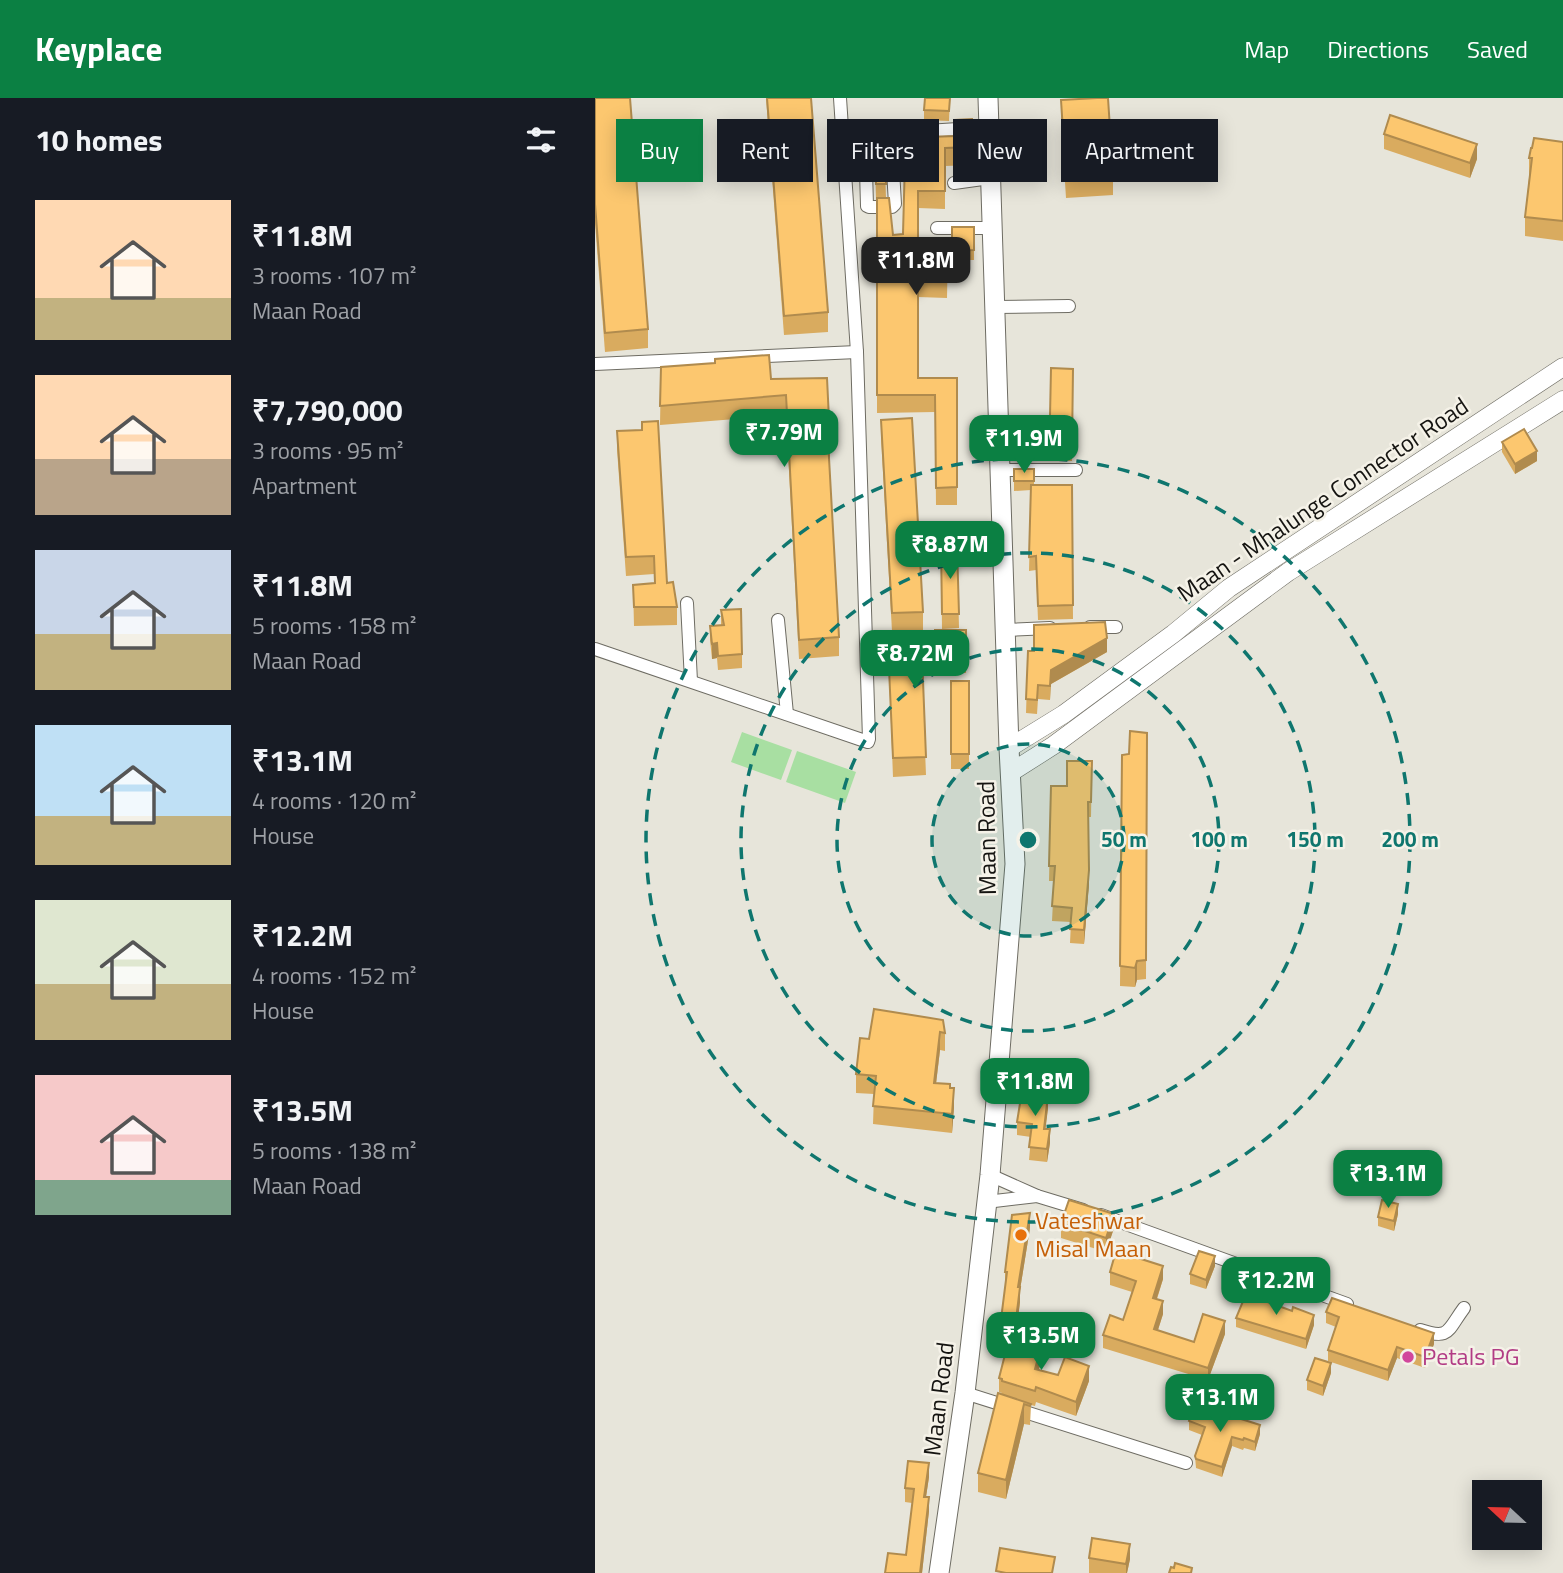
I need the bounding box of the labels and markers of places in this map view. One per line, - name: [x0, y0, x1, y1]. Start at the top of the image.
- pin: ₹11.8M: [859, 238, 973, 297]
- pin: ₹7.79M: [727, 410, 841, 469]
- pin: ₹11.9M: [967, 416, 1081, 475]
- pin: ₹8.87M: [893, 522, 1007, 581]
- pin: ₹8.72M: [858, 630, 972, 690]
- centre of rings: [1016, 828, 1040, 852]
- pin: ₹11.8M: [978, 1058, 1092, 1118]
- pin: ₹13.1M: [1331, 1150, 1445, 1210]
- place label: Vateshwar Misal Maan: [1035, 1202, 1152, 1266]
- marker: Vateshwar Misal Maan: [1013, 1227, 1029, 1243]
- pin: ₹12.2M: [1219, 1258, 1333, 1317]
- pin: ₹13.5M: [984, 1312, 1098, 1372]
- place label: Petals PG: [1422, 1338, 1520, 1374]
- marker: Petals PG: [1400, 1349, 1416, 1365]
- pin: ₹13.1M: [1163, 1374, 1277, 1434]

